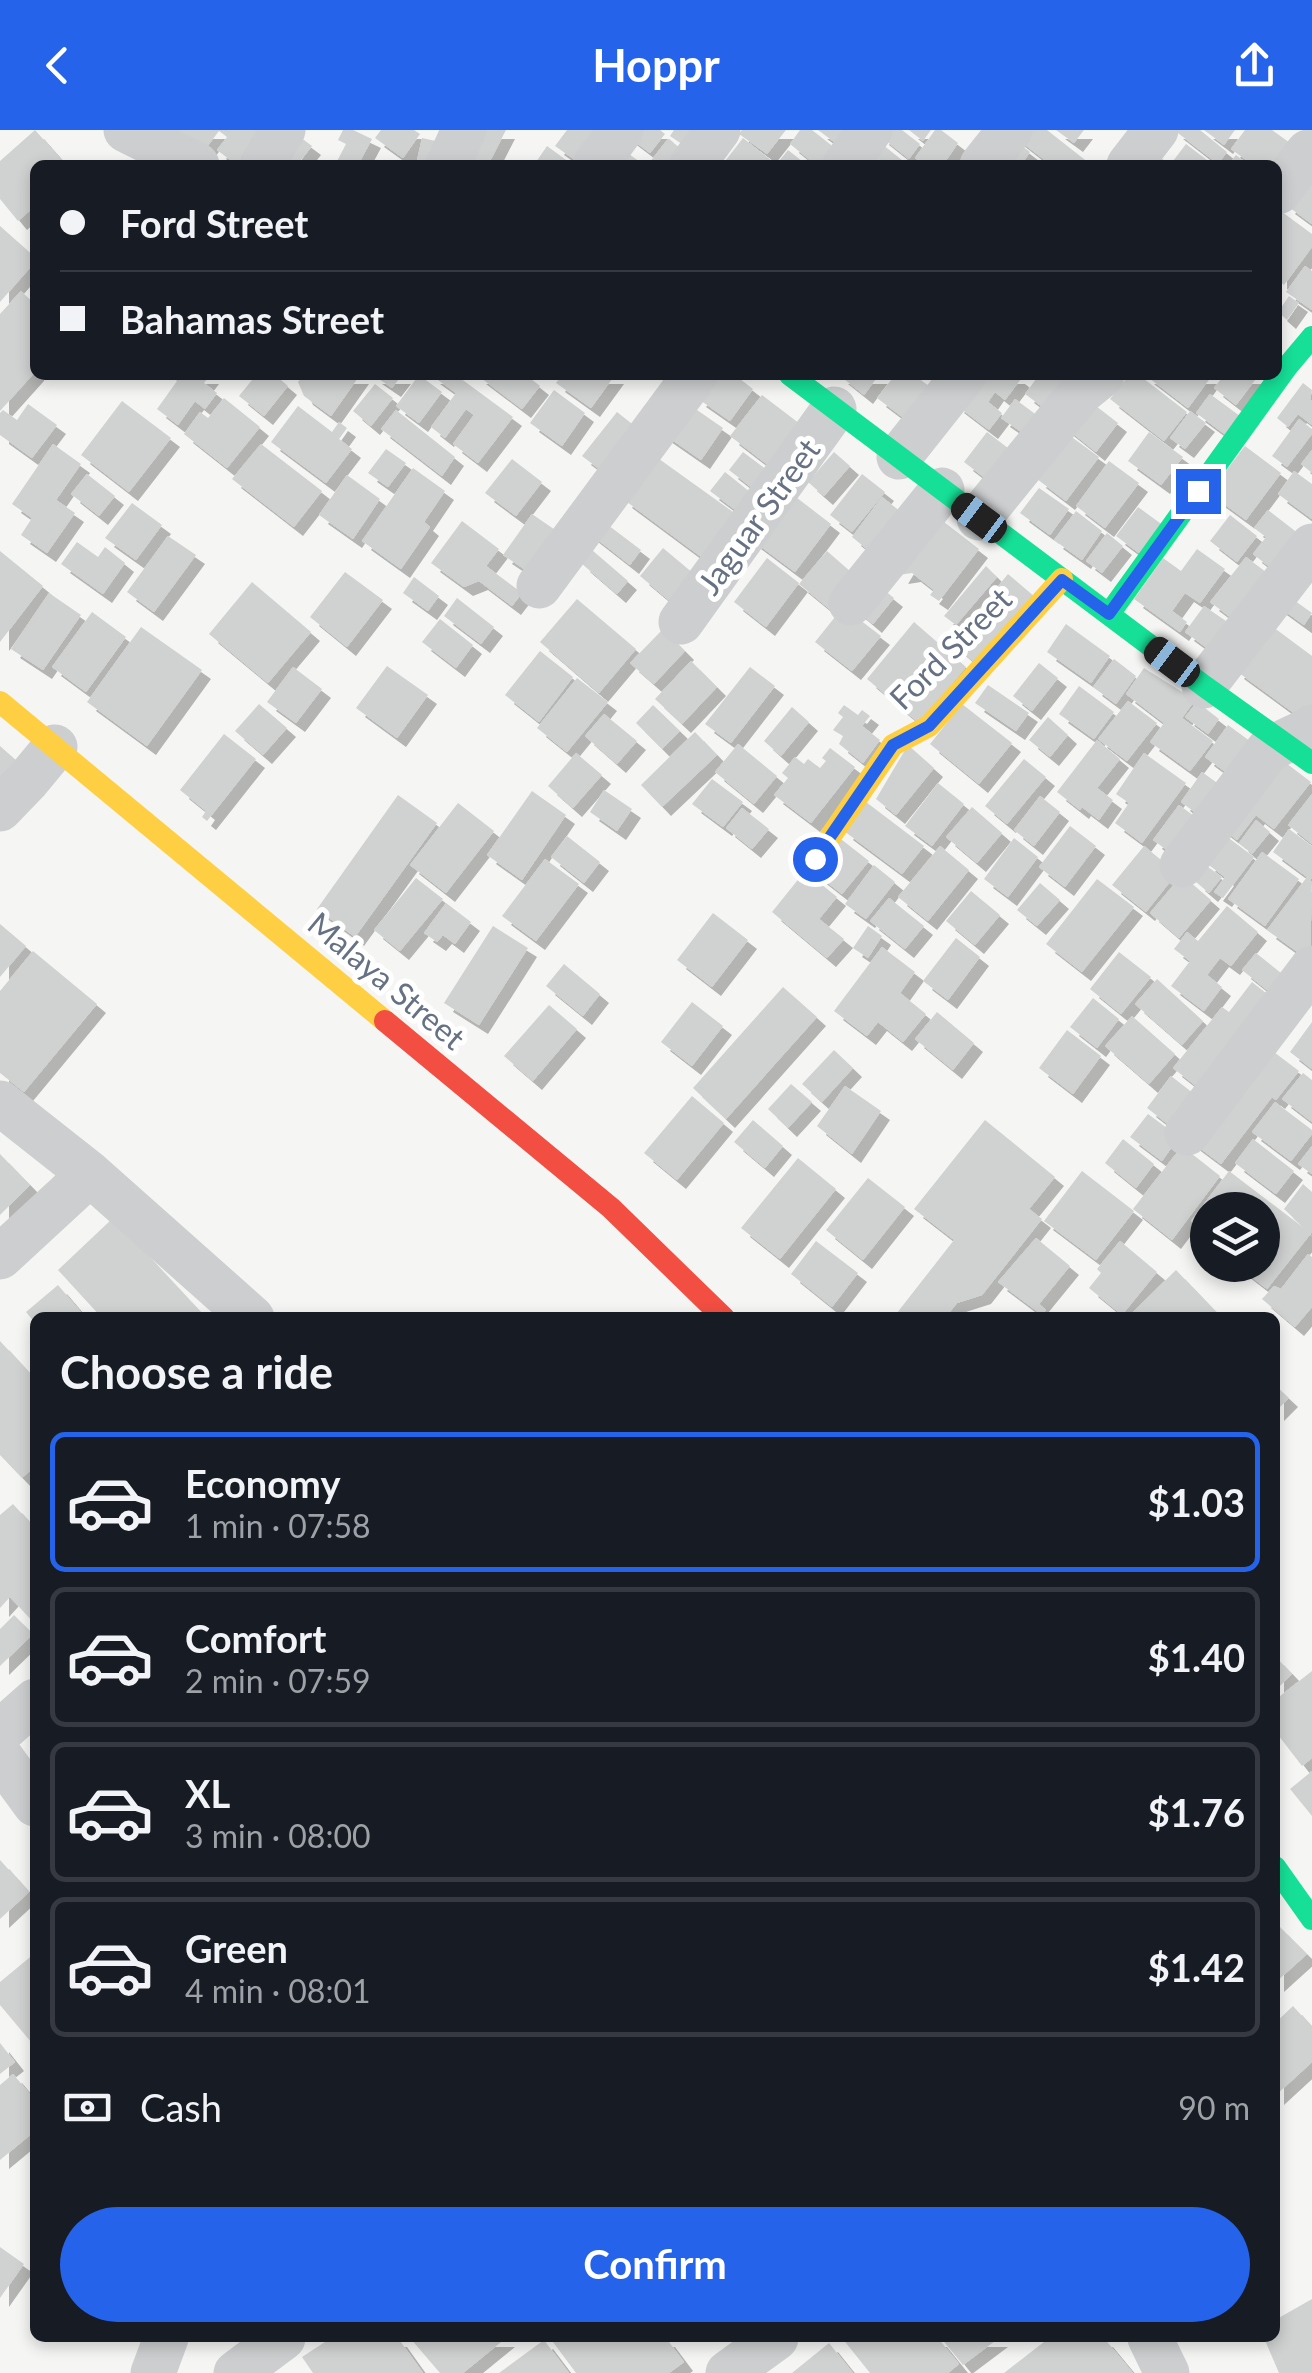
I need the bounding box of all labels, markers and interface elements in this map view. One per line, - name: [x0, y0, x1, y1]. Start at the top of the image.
- icon: back: [30, 38, 85, 93]
- text: Hoppr: [592, 38, 720, 92]
- icon: share: [1227, 38, 1282, 93]
- text: Ford Street: [120, 200, 308, 246]
- text: Bahamas Street: [120, 296, 384, 342]
- street label: Jaguar Street: [689, 430, 828, 601]
- route end: [1176, 469, 1221, 514]
- car: [946, 488, 1012, 548]
- street label: Ford Street: [881, 579, 1019, 717]
- car: [1139, 632, 1205, 692]
- route start: [793, 837, 838, 882]
- street label: Malaya Street: [301, 903, 474, 1057]
- map controls: [1190, 1192, 1280, 1282]
- button: layers: [1190, 1192, 1280, 1282]
- text: Choose a ride: [60, 1345, 333, 1399]
- icon: car: [65, 1457, 155, 1547]
- text: Economy: [185, 1460, 340, 1506]
- text: $1.03: [1148, 1479, 1245, 1525]
- text: 1 min · 07:58: [185, 1506, 371, 1545]
- icon: car: [65, 1612, 155, 1702]
- text: Comfort: [185, 1615, 326, 1661]
- text: $1.40: [1148, 1634, 1245, 1680]
- text: 2 min · 07:59: [185, 1661, 371, 1700]
- icon: car: [65, 1767, 155, 1857]
- text: XL: [185, 1770, 230, 1816]
- text: $1.76: [1148, 1789, 1245, 1835]
- text: 3 min · 08:00: [185, 1816, 371, 1855]
- icon: car: [65, 1922, 155, 2012]
- text: Green: [185, 1925, 288, 1971]
- text: $1.42: [1148, 1944, 1245, 1990]
- text: 4 min · 08:01: [185, 1971, 371, 2010]
- icon: cash: [60, 2080, 115, 2135]
- text: Cash: [140, 2084, 222, 2130]
- text: 90 m: [1178, 2088, 1250, 2127]
- button: Confirm: [60, 2207, 1250, 2322]

